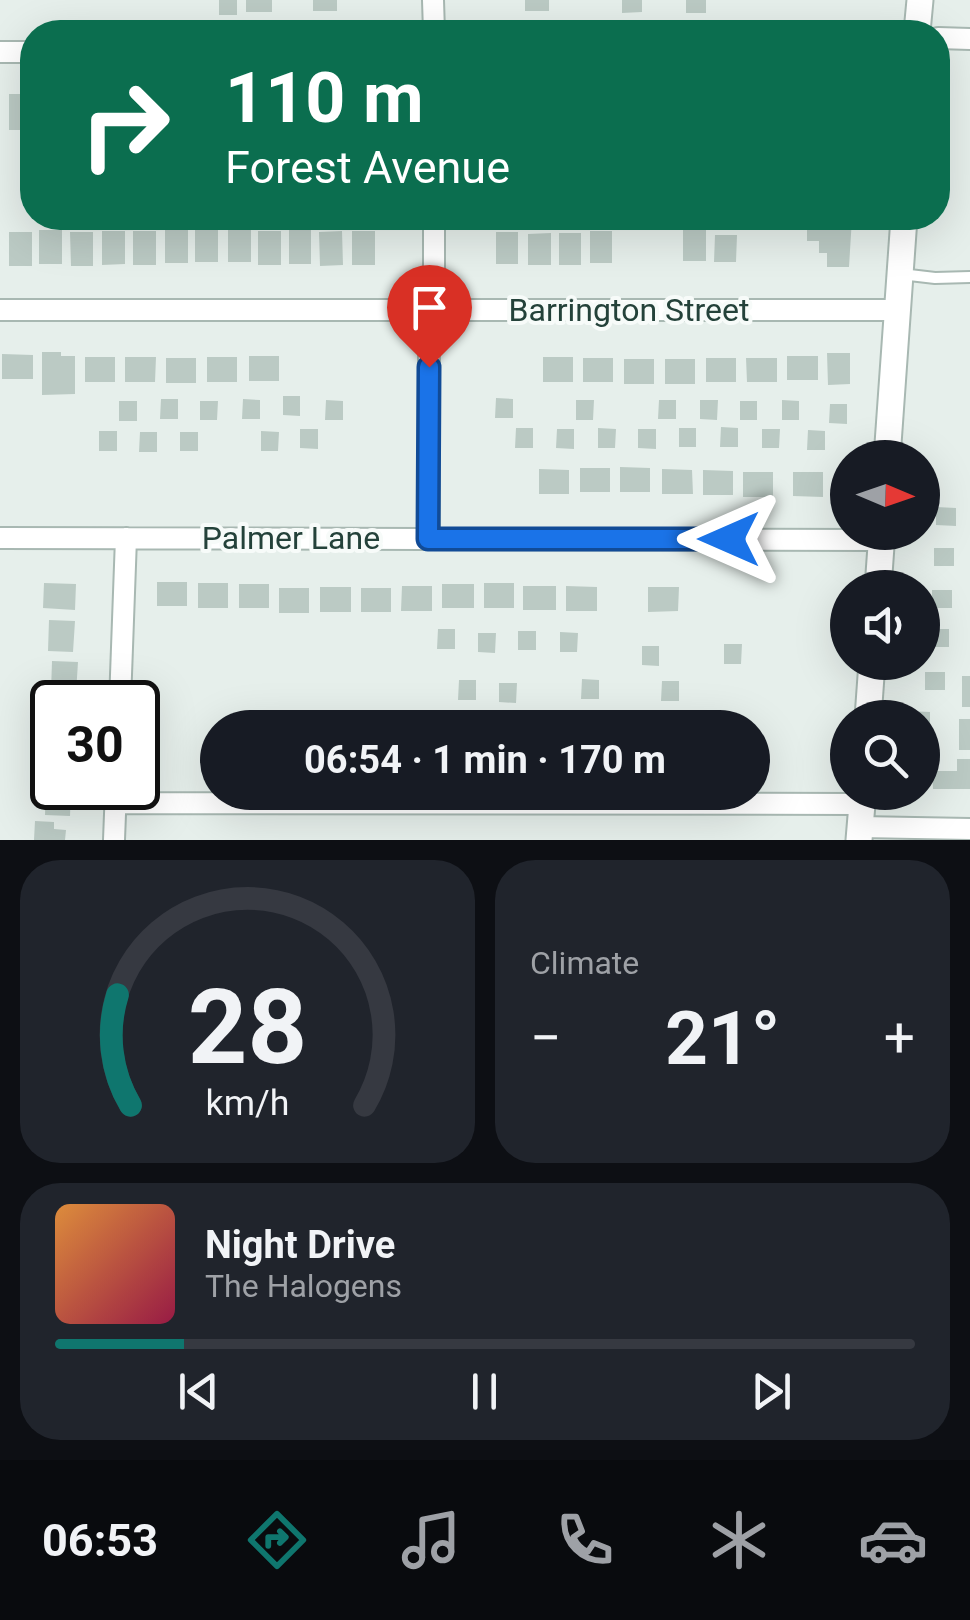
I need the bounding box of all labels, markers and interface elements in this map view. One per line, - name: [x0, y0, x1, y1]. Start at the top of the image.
- text: 110 m: [225, 57, 424, 139]
- icon: right: [60, 60, 190, 190]
- text: Forest Avenue: [225, 141, 510, 194]
- pin: [387, 265, 472, 368]
- icon: arrive: [402, 280, 457, 335]
- street label: Barrington Street: [509, 291, 749, 329]
- north arrow: [830, 440, 940, 550]
- map controls: [830, 440, 940, 810]
- position arrow: [677, 487, 781, 591]
- street label: Palmer Lane: [202, 519, 380, 557]
- button: sound: [830, 570, 940, 680]
- speed limit sign: 30: [30, 680, 160, 810]
- button: search: [830, 700, 940, 810]
- text: 06:54 · 1 min · 170 m: [304, 738, 666, 782]
- text: Climate: [530, 944, 639, 982]
- text: 28: [188, 967, 307, 1088]
- text: 21°: [665, 994, 780, 1082]
- text: −: [530, 1006, 561, 1070]
- text: +: [884, 1006, 915, 1070]
- text: km/h: [206, 1082, 289, 1124]
- text: Night Drive: [205, 1223, 395, 1267]
- text: The Halogens: [205, 1267, 402, 1305]
- icon: previous: [171, 1364, 226, 1419]
- icon: pause: [457, 1364, 512, 1419]
- icon: next: [744, 1364, 799, 1419]
- icon: directions: [242, 1505, 312, 1575]
- icon: music: [396, 1505, 466, 1575]
- icon: phone: [550, 1505, 620, 1575]
- icon: climate: [704, 1505, 774, 1575]
- icon: car: [858, 1505, 928, 1575]
- text: 06:53: [42, 1514, 158, 1567]

